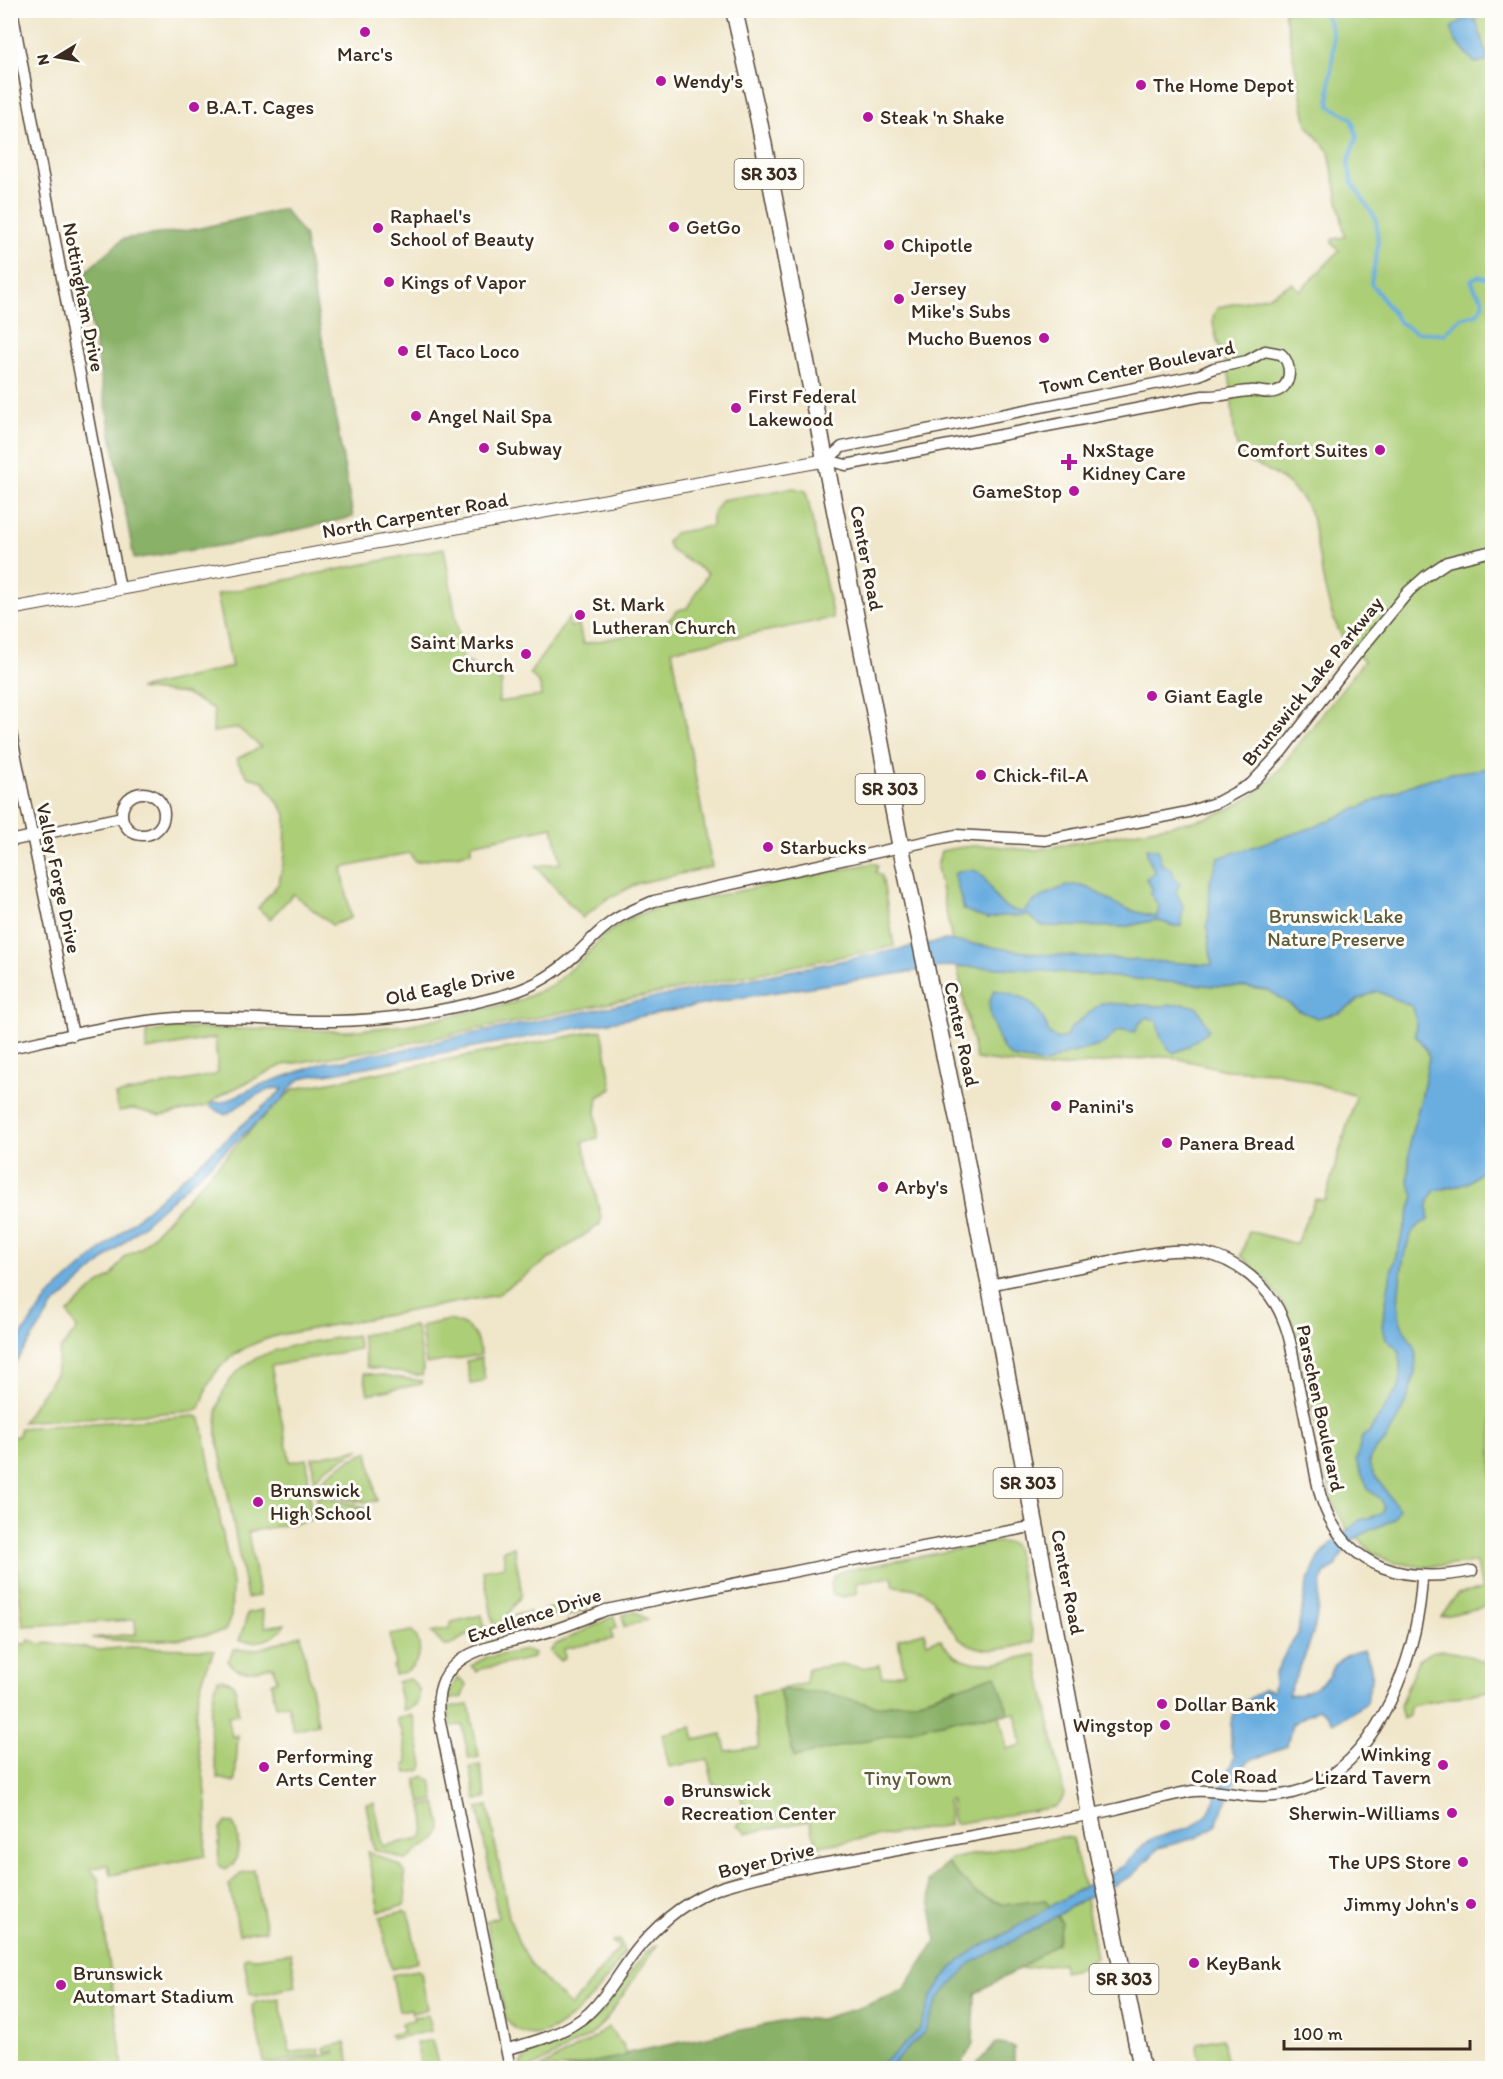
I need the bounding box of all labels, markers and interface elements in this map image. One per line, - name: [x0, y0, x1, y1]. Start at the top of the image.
- marker: Marc's: [358, 25, 372, 39]
- north arrow: [27, 27, 87, 87]
- place label: Marc's: [337, 42, 393, 66]
- text: N: [32, 53, 53, 67]
- place label: Wendy's: [673, 69, 743, 93]
- place label: The Home Depot: [1153, 73, 1294, 97]
- marker: Wendy's: [654, 74, 668, 88]
- marker: The Home Depot: [1134, 78, 1148, 92]
- place label: B.A.T. Cages: [206, 95, 314, 119]
- marker: B.A.T. Cages: [187, 100, 201, 114]
- place label: Steak 'n Shake: [880, 105, 1005, 129]
- marker: Steak 'n Shake: [861, 110, 875, 124]
- road number: SR 303: [734, 159, 804, 189]
- place label: Raphael's School of Beauty: [390, 204, 535, 251]
- place label: GetGo: [686, 215, 741, 239]
- street label: Nottingham Drive: [58, 220, 110, 374]
- marker: GetGo: [667, 220, 681, 234]
- marker: Raphael's School of Beauty: [371, 221, 385, 235]
- place label: Chipotle: [901, 233, 973, 257]
- marker: Chipotle: [882, 238, 896, 252]
- place label: Kings of Vapor: [401, 270, 526, 294]
- marker: Kings of Vapor: [382, 275, 396, 289]
- place label: Jersey Mike's Subs: [911, 276, 1011, 323]
- marker: Jersey Mike's Subs: [892, 292, 906, 306]
- place label: Mucho Buenos: [907, 326, 1032, 350]
- marker: Mucho Buenos: [1037, 331, 1051, 345]
- street label: Town Center Boulevard: [1037, 335, 1237, 399]
- place label: El Taco Loco: [415, 339, 520, 363]
- marker: El Taco Loco: [396, 344, 410, 358]
- place label: First Federal Lakewood: [748, 384, 857, 431]
- marker: First Federal Lakewood: [729, 401, 743, 415]
- place label: Angel Nail Spa: [428, 404, 553, 428]
- marker: Angel Nail Spa: [409, 409, 423, 423]
- place label: Subway: [496, 436, 562, 460]
- place label: NxStage Kidney Care: [1082, 438, 1186, 485]
- place label: Comfort Suites: [1237, 438, 1368, 462]
- marker: Subway: [477, 441, 491, 455]
- marker: Comfort Suites: [1373, 443, 1387, 457]
- marker: NxStage Kidney Care: [1060, 453, 1078, 471]
- place label: GameStop: [972, 479, 1062, 503]
- marker: GameStop: [1067, 484, 1081, 498]
- street label: North Carpenter Road: [320, 487, 510, 543]
- street label: Center Road: [845, 503, 889, 613]
- street label: Brunswick Lake Parkway: [1236, 591, 1388, 771]
- place label: St. Mark Lutheran Church: [592, 592, 736, 639]
- marker: St. Mark Lutheran Church: [573, 608, 587, 622]
- place label: Saint Marks Church: [410, 630, 514, 677]
- marker: Saint Marks Church: [519, 647, 533, 661]
- place label: Giant Eagle: [1164, 684, 1263, 708]
- marker: Giant Eagle: [1145, 689, 1159, 703]
- place label: Chick-fil-A: [993, 763, 1089, 787]
- marker: Chick-fil-A: [974, 768, 988, 782]
- road number: SR 303: [856, 774, 924, 804]
- street label: Valley Forge Drive: [31, 801, 87, 955]
- place label: Starbucks: [780, 835, 867, 859]
- marker: Starbucks: [761, 840, 775, 854]
- park label: Brunswick Lake Nature Preserve: [1267, 904, 1405, 951]
- street label: Old Eagle Drive: [383, 960, 517, 1010]
- street label: Center Road: [939, 979, 985, 1089]
- place label: Panini's: [1068, 1094, 1134, 1118]
- marker: Panini's: [1049, 1099, 1063, 1113]
- place label: Panera Bread: [1179, 1131, 1295, 1155]
- marker: Panera Bread: [1160, 1136, 1174, 1150]
- place label: Arby's: [895, 1175, 948, 1199]
- marker: Arby's: [876, 1180, 890, 1194]
- street label: Parschen Boulevard: [1292, 1322, 1350, 1494]
- road number: SR 303: [994, 1468, 1062, 1498]
- place label: Brunswick High School: [270, 1478, 372, 1525]
- marker: Brunswick High School: [251, 1495, 265, 1509]
- street label: Center Road: [1046, 1527, 1090, 1637]
- street label: Excellence Drive: [464, 1582, 604, 1648]
- place label: Dollar Bank: [1174, 1692, 1276, 1716]
- marker: Dollar Bank: [1155, 1697, 1169, 1711]
- place label: Wingstop: [1073, 1713, 1153, 1737]
- marker: Wingstop: [1158, 1718, 1172, 1732]
- place label: Winking Lizard Tavern: [1314, 1742, 1432, 1789]
- place label: Performing Arts Center: [276, 1744, 376, 1791]
- marker: Winking Lizard Tavern: [1436, 1758, 1450, 1772]
- marker: Performing Arts Center: [257, 1760, 271, 1774]
- street label: Cole Road: [1191, 1764, 1278, 1788]
- park label: Tiny Town: [864, 1766, 952, 1790]
- place label: Brunswick Recreation Center: [681, 1778, 836, 1825]
- marker: Brunswick Recreation Center: [662, 1794, 676, 1808]
- place label: Sherwin-Williams: [1289, 1801, 1440, 1825]
- marker: Sherwin-Williams: [1445, 1806, 1459, 1820]
- street label: Boyer Drive: [715, 1836, 817, 1884]
- place label: The UPS Store: [1329, 1850, 1451, 1874]
- marker: The UPS Store: [1456, 1855, 1470, 1869]
- place label: Jimmy John's: [1344, 1892, 1459, 1916]
- marker: Jimmy John's: [1464, 1897, 1478, 1911]
- place label: KeyBank: [1206, 1951, 1282, 1975]
- marker: KeyBank: [1187, 1956, 1201, 1970]
- place label: Brunswick Automart Stadium: [73, 1961, 234, 2008]
- road number: SR 303: [1090, 1964, 1158, 1994]
- marker: Brunswick Automart Stadium: [54, 1978, 68, 1992]
- scale bar: [1284, 2013, 1470, 2051]
- text: 100 m: [1293, 2023, 1343, 2045]

